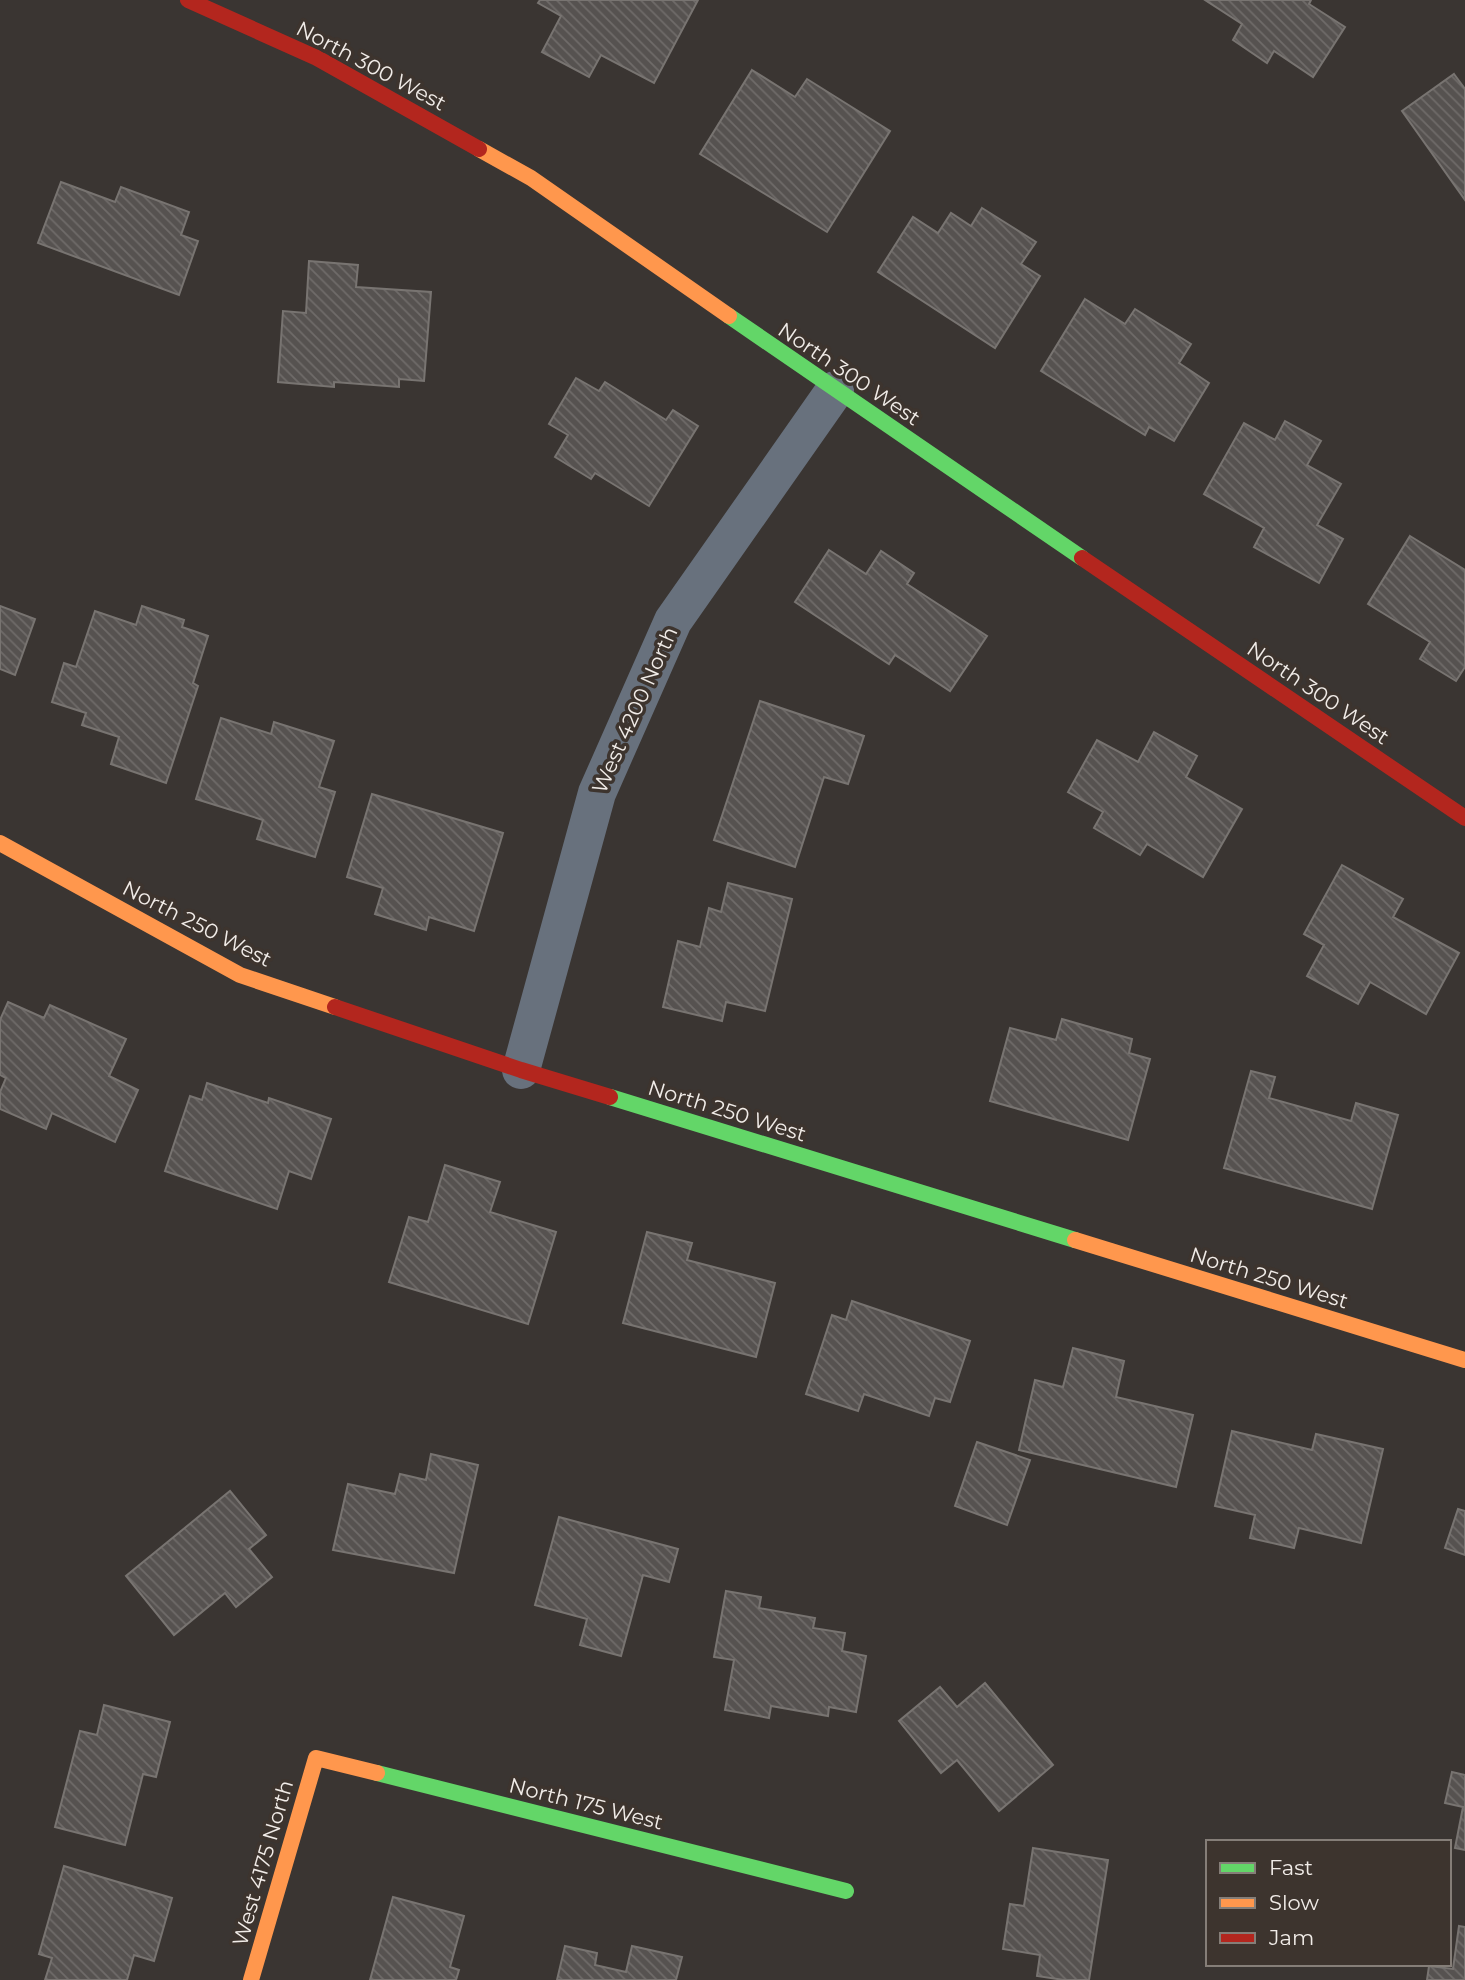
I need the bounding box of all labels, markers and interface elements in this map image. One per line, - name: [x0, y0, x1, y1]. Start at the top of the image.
- street label: North 300 West: [292, 16, 450, 116]
- street label: North 300 West: [773, 317, 925, 430]
- street label: West 4200 North: [587, 623, 683, 797]
- street label: North 300 West: [1242, 636, 1394, 749]
- street label: North 250 West: [118, 875, 276, 972]
- street label: North 250 West: [645, 1075, 809, 1146]
- street label: North 250 West: [1187, 1242, 1351, 1313]
- street label: North 175 West: [507, 1772, 666, 1835]
- street label: West 4175 North: [227, 1777, 298, 1949]
- legend: [1206, 1840, 1451, 1966]
- text: Fast: [1269, 1855, 1313, 1880]
- text: Slow: [1269, 1890, 1319, 1915]
- text: Jam: [1268, 1925, 1314, 1950]

